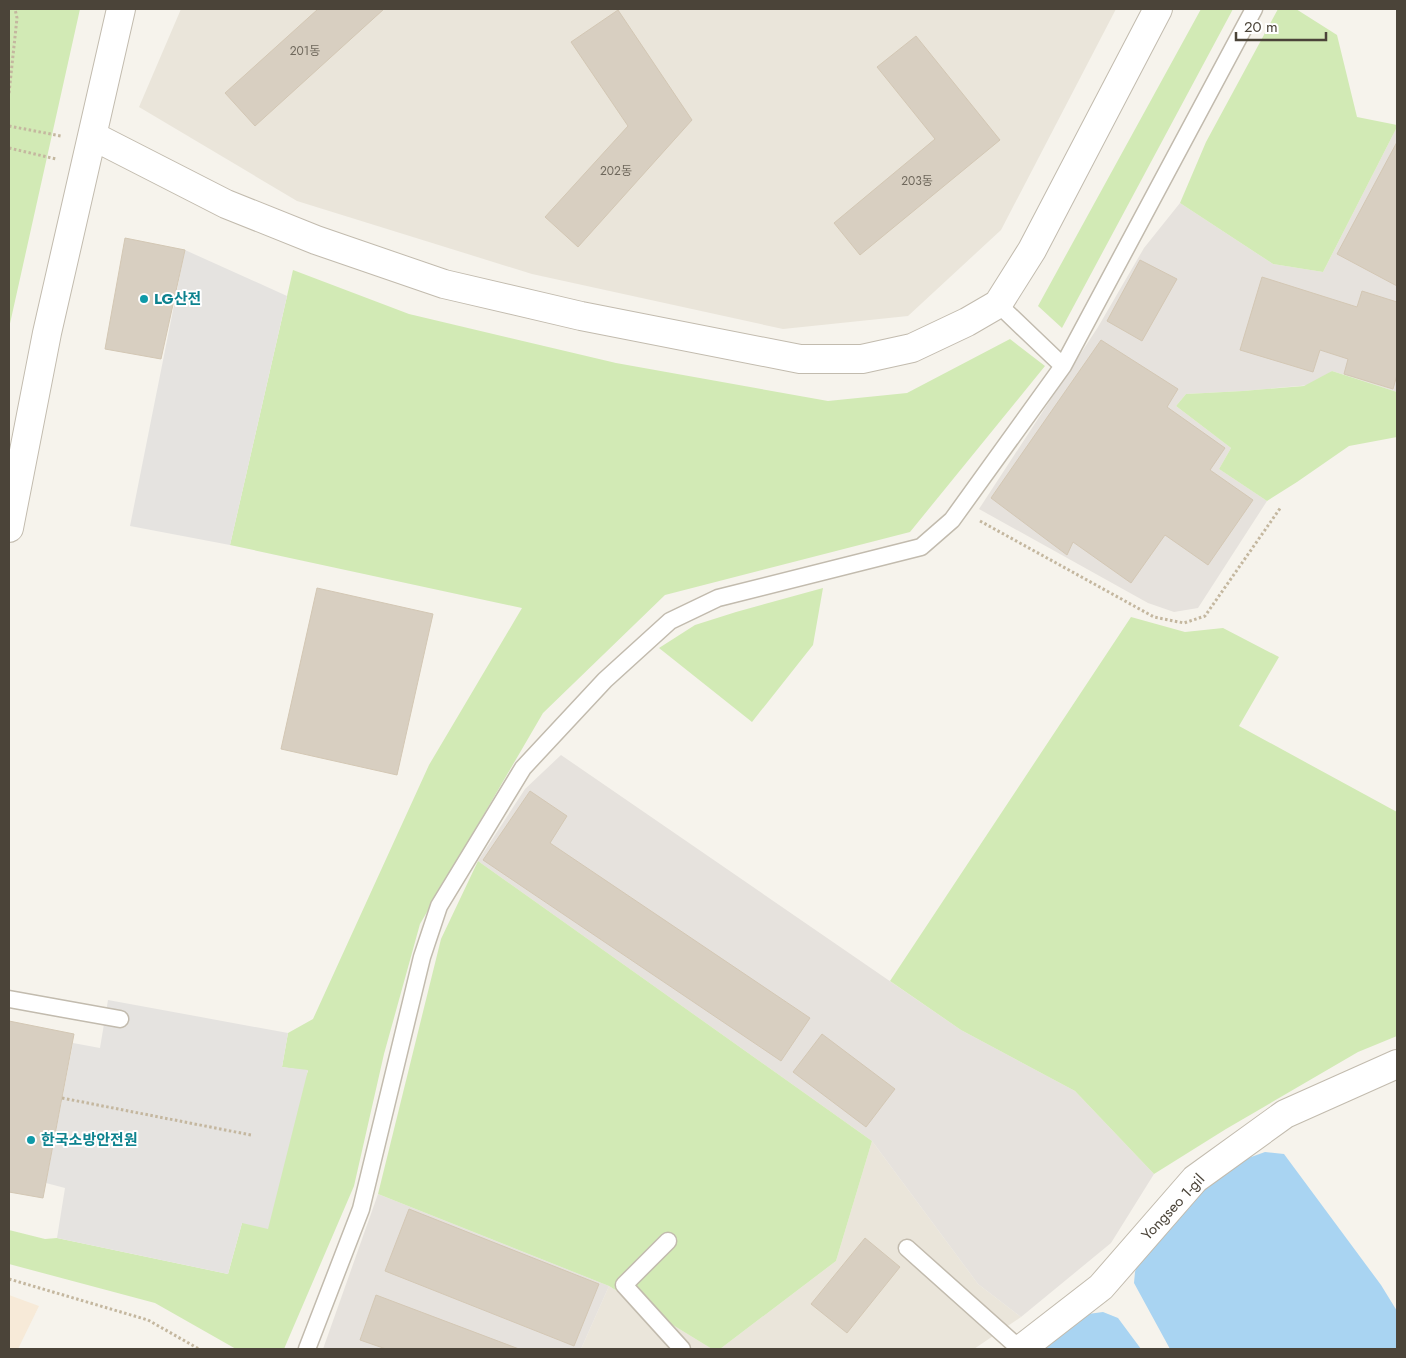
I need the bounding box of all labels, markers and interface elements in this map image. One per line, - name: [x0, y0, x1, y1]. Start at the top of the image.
- scale bar: [1236, 10, 1326, 42]
- text: 20 m: [1244, 16, 1278, 38]
- house number: 201동: [290, 42, 320, 60]
- house number: 202동: [600, 162, 632, 180]
- house number: 203동: [901, 172, 933, 190]
- place label: LG산전: [154, 288, 201, 310]
- marker: LG산전: [138, 293, 150, 305]
- place label: 한국소방안전원: [41, 1129, 138, 1151]
- marker: 한국소방안전원: [25, 1134, 37, 1146]
- street label: Yongseo 1-gil: [1136, 1169, 1210, 1245]

